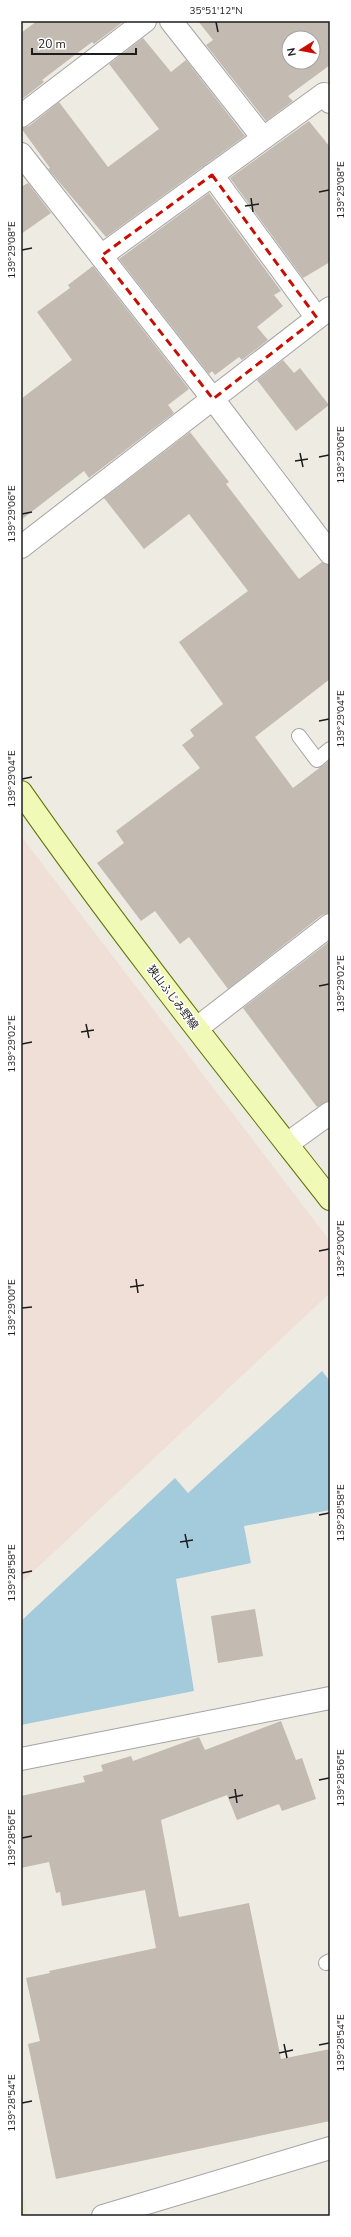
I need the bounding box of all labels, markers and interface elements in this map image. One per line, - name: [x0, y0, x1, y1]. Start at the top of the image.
- text: 35°51'12"N: [189, 4, 243, 18]
- scale bar: [32, 30, 136, 56]
- north arrow: [281, 30, 321, 70]
- text: 20 m: [38, 36, 66, 52]
- text: N: [284, 46, 300, 57]
- text: 139°29'08"E: [334, 161, 348, 219]
- text: 139°29'08"E: [5, 221, 19, 279]
- text: 139°29'06"E: [334, 426, 348, 484]
- text: 139°29'06"E: [5, 485, 19, 543]
- text: 139°29'04"E: [334, 690, 348, 748]
- text: 139°29'04"E: [5, 750, 19, 808]
- text: 139°29'02"E: [334, 955, 348, 1013]
- street label: 狭山ふじみ野線: [143, 962, 202, 1033]
- text: 139°29'02"E: [5, 1015, 19, 1073]
- text: 139°29'00"E: [334, 1220, 348, 1278]
- text: 139°29'00"E: [5, 1279, 19, 1337]
- text: 139°28'58"E: [334, 1484, 348, 1542]
- text: 139°28'58"E: [5, 1544, 19, 1602]
- text: 139°28'56"E: [334, 1749, 348, 1807]
- text: 139°28'56"E: [5, 1809, 19, 1867]
- text: 139°28'54"E: [334, 2014, 348, 2072]
- text: 139°28'54"E: [5, 2074, 19, 2132]

